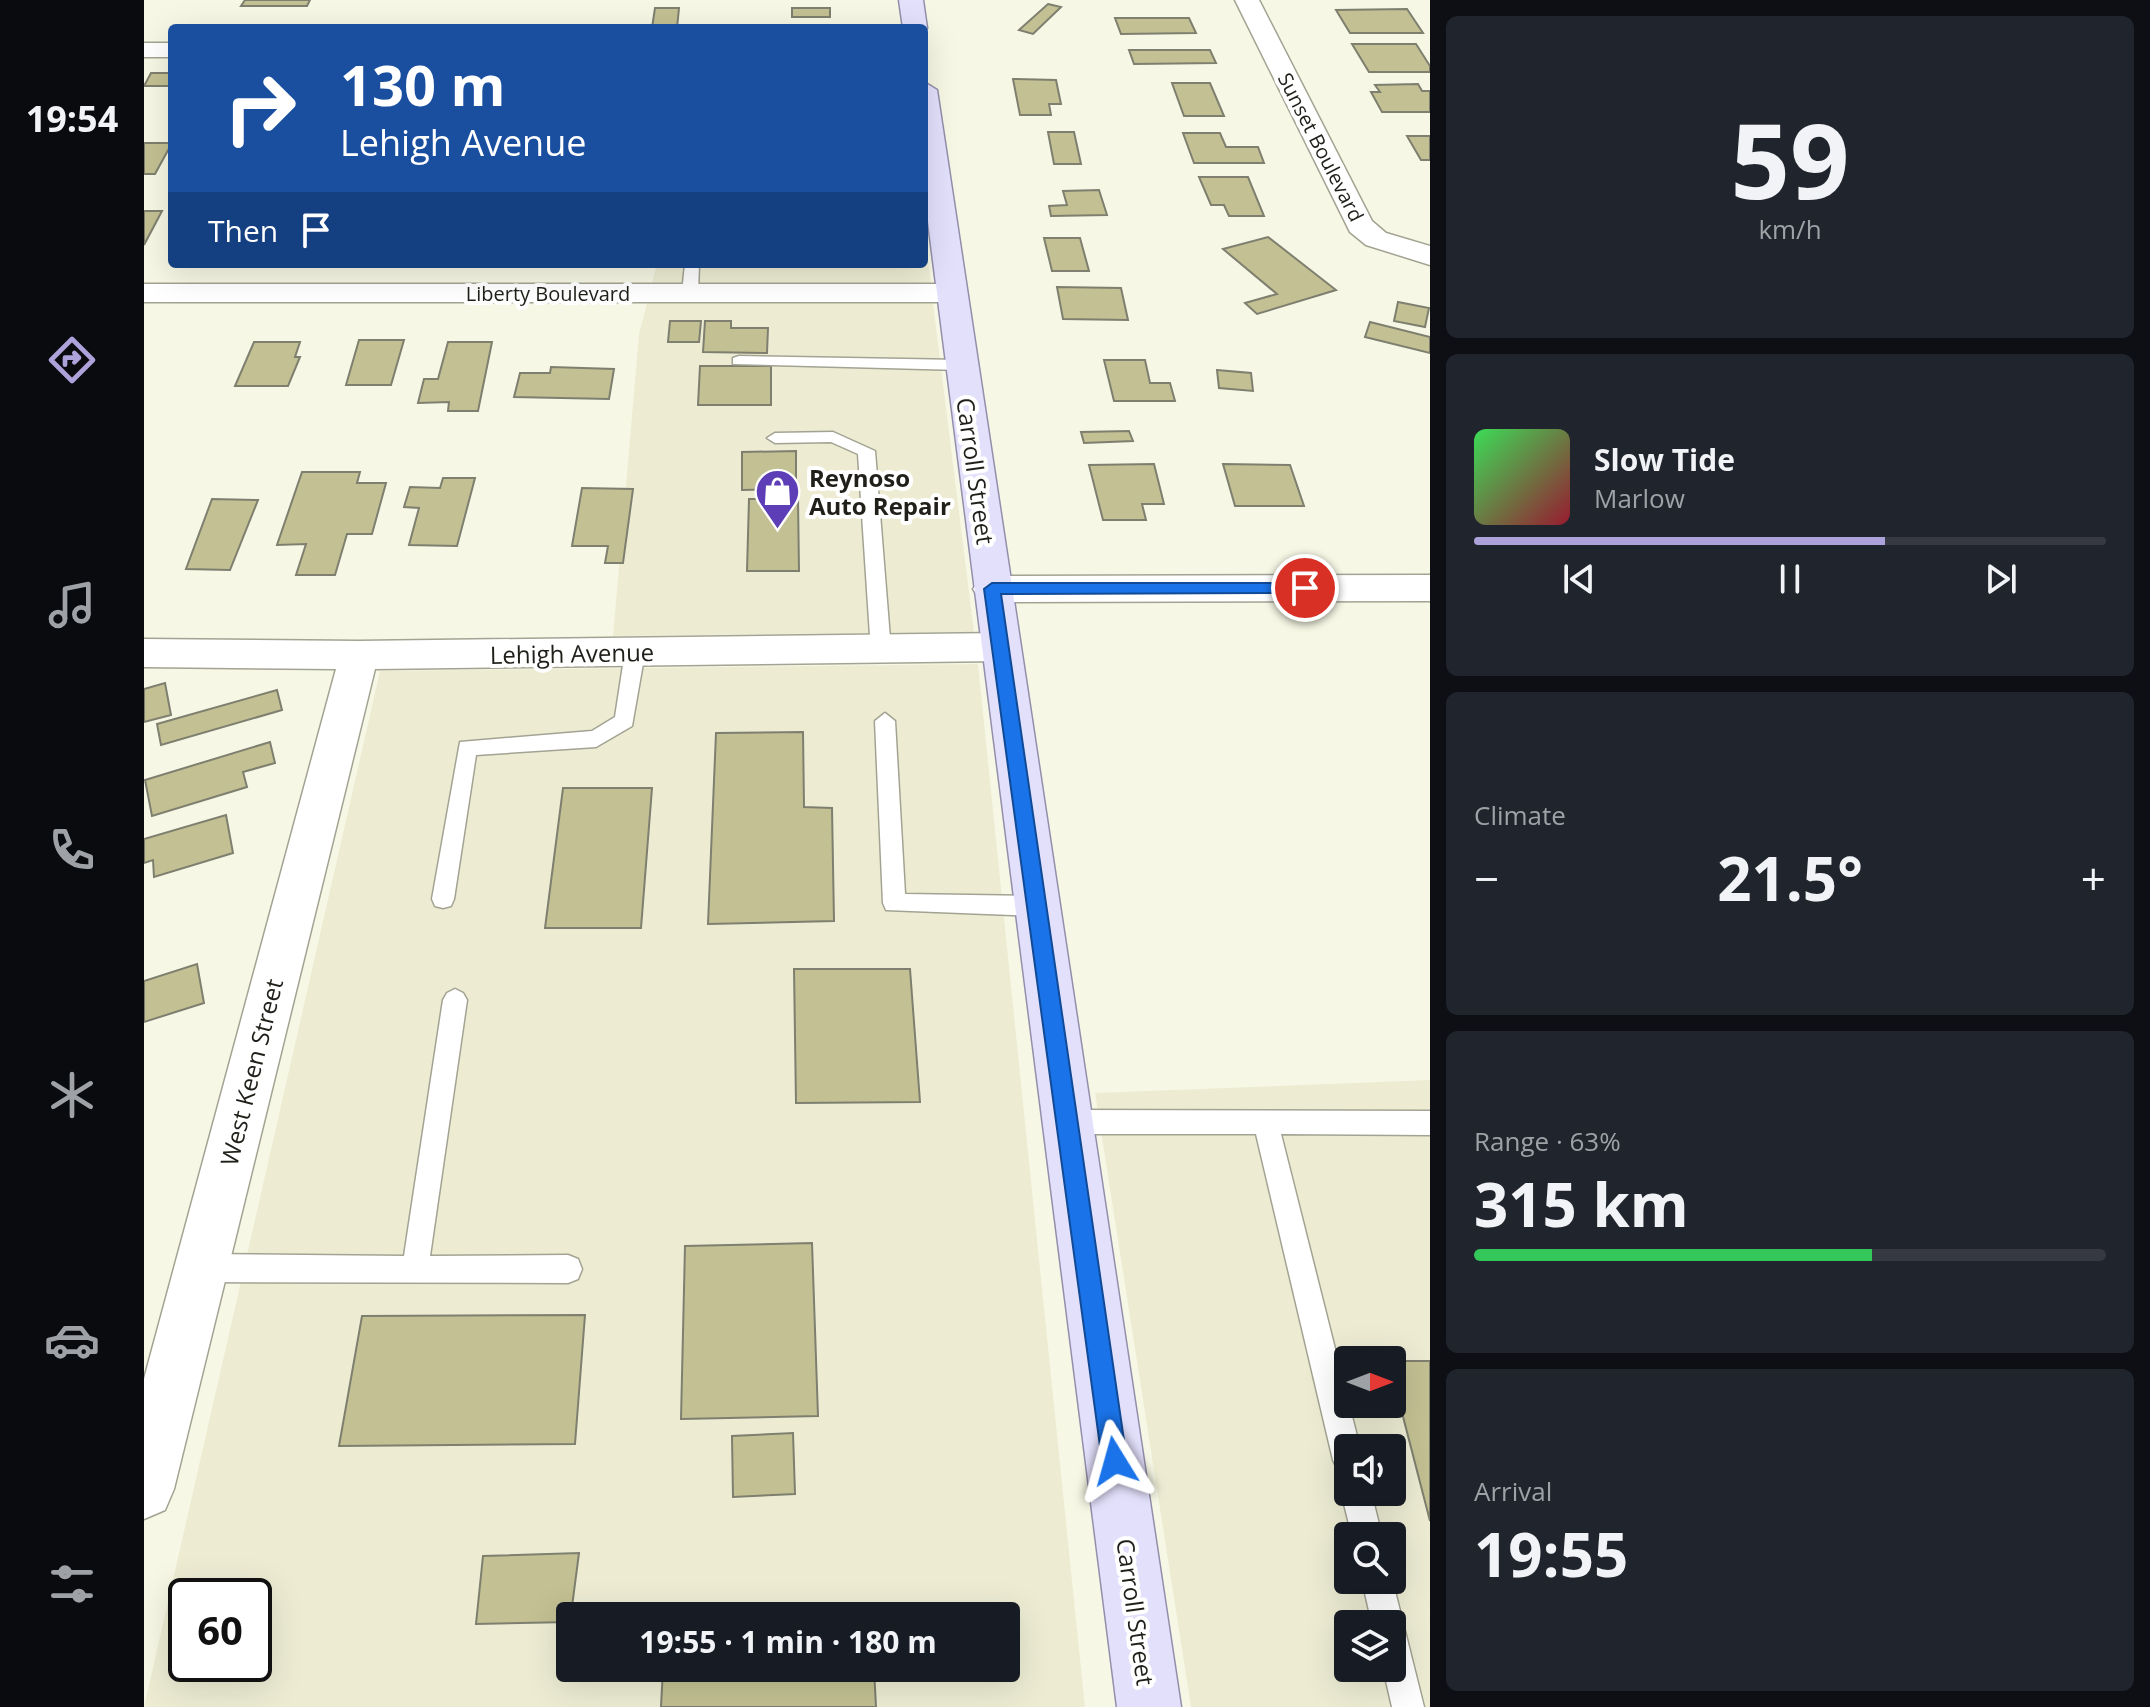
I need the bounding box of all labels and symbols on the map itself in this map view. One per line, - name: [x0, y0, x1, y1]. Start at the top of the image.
- street label: Sunset Boulevard: [1272, 68, 1370, 226]
- street label: Liberty Boulevard: [466, 280, 630, 307]
- street label: Carroll Street: [949, 395, 1003, 547]
- place label: Reynoso Auto Repair: [809, 461, 951, 522]
- shop icon: Reynoso Auto Repair: [754, 467, 802, 530]
- pin: [1271, 554, 1339, 622]
- street label: Lehigh Avenue: [490, 635, 654, 671]
- street label: West Keen Street: [212, 975, 290, 1169]
- north arrow: [1334, 1346, 1406, 1418]
- position arrow: [1073, 1419, 1157, 1503]
- street label: Carroll Street: [1109, 1536, 1163, 1688]
- speed limit sign: 60: [168, 1578, 272, 1682]

